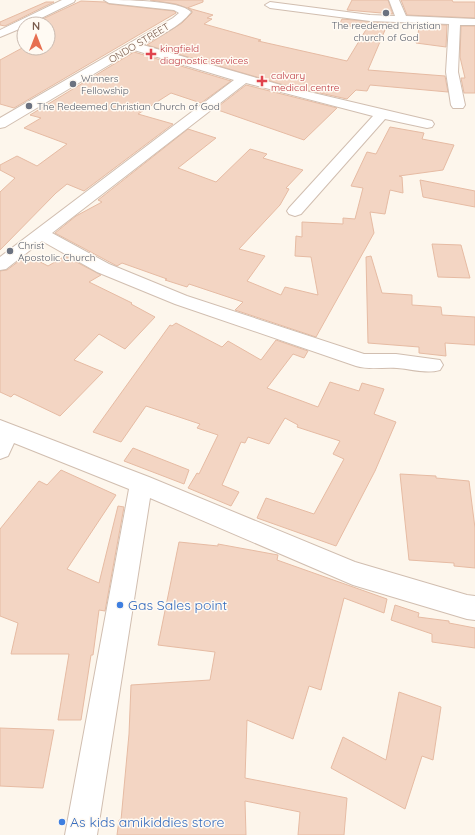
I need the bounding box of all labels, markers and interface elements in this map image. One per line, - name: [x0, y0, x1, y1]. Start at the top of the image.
- marker: The reedemed christian church of God: [381, 8, 391, 18]
- north arrow: [16, 16, 56, 56]
- text: N: [32, 19, 40, 33]
- place label: The reedemed christian church of God: [331, 19, 441, 44]
- street label: ONDO STREET: [106, 20, 172, 66]
- place label: kingfield diagnostic services: [160, 42, 248, 67]
- marker: kingfield diagnostic services: [145, 48, 157, 60]
- place label: calvary medical centre: [271, 69, 340, 94]
- place label: Winners Fellowship: [81, 72, 129, 97]
- marker: calvary medical centre: [256, 75, 268, 87]
- marker: Winners Fellowship: [68, 79, 78, 89]
- place label: The Redeemed Christian Church of God: [37, 100, 220, 113]
- marker: The Redeemed Christian Church of God: [24, 101, 34, 111]
- place label: Christ Apostolic Church: [18, 239, 95, 264]
- marker: Christ Apostolic Church: [5, 246, 15, 256]
- place label: Gas Sales point: [128, 596, 228, 614]
- marker: Gas Sales point: [115, 600, 125, 610]
- place label: As kids amikiddies store: [70, 813, 225, 831]
- marker: As kids amikiddies store: [57, 817, 67, 827]

